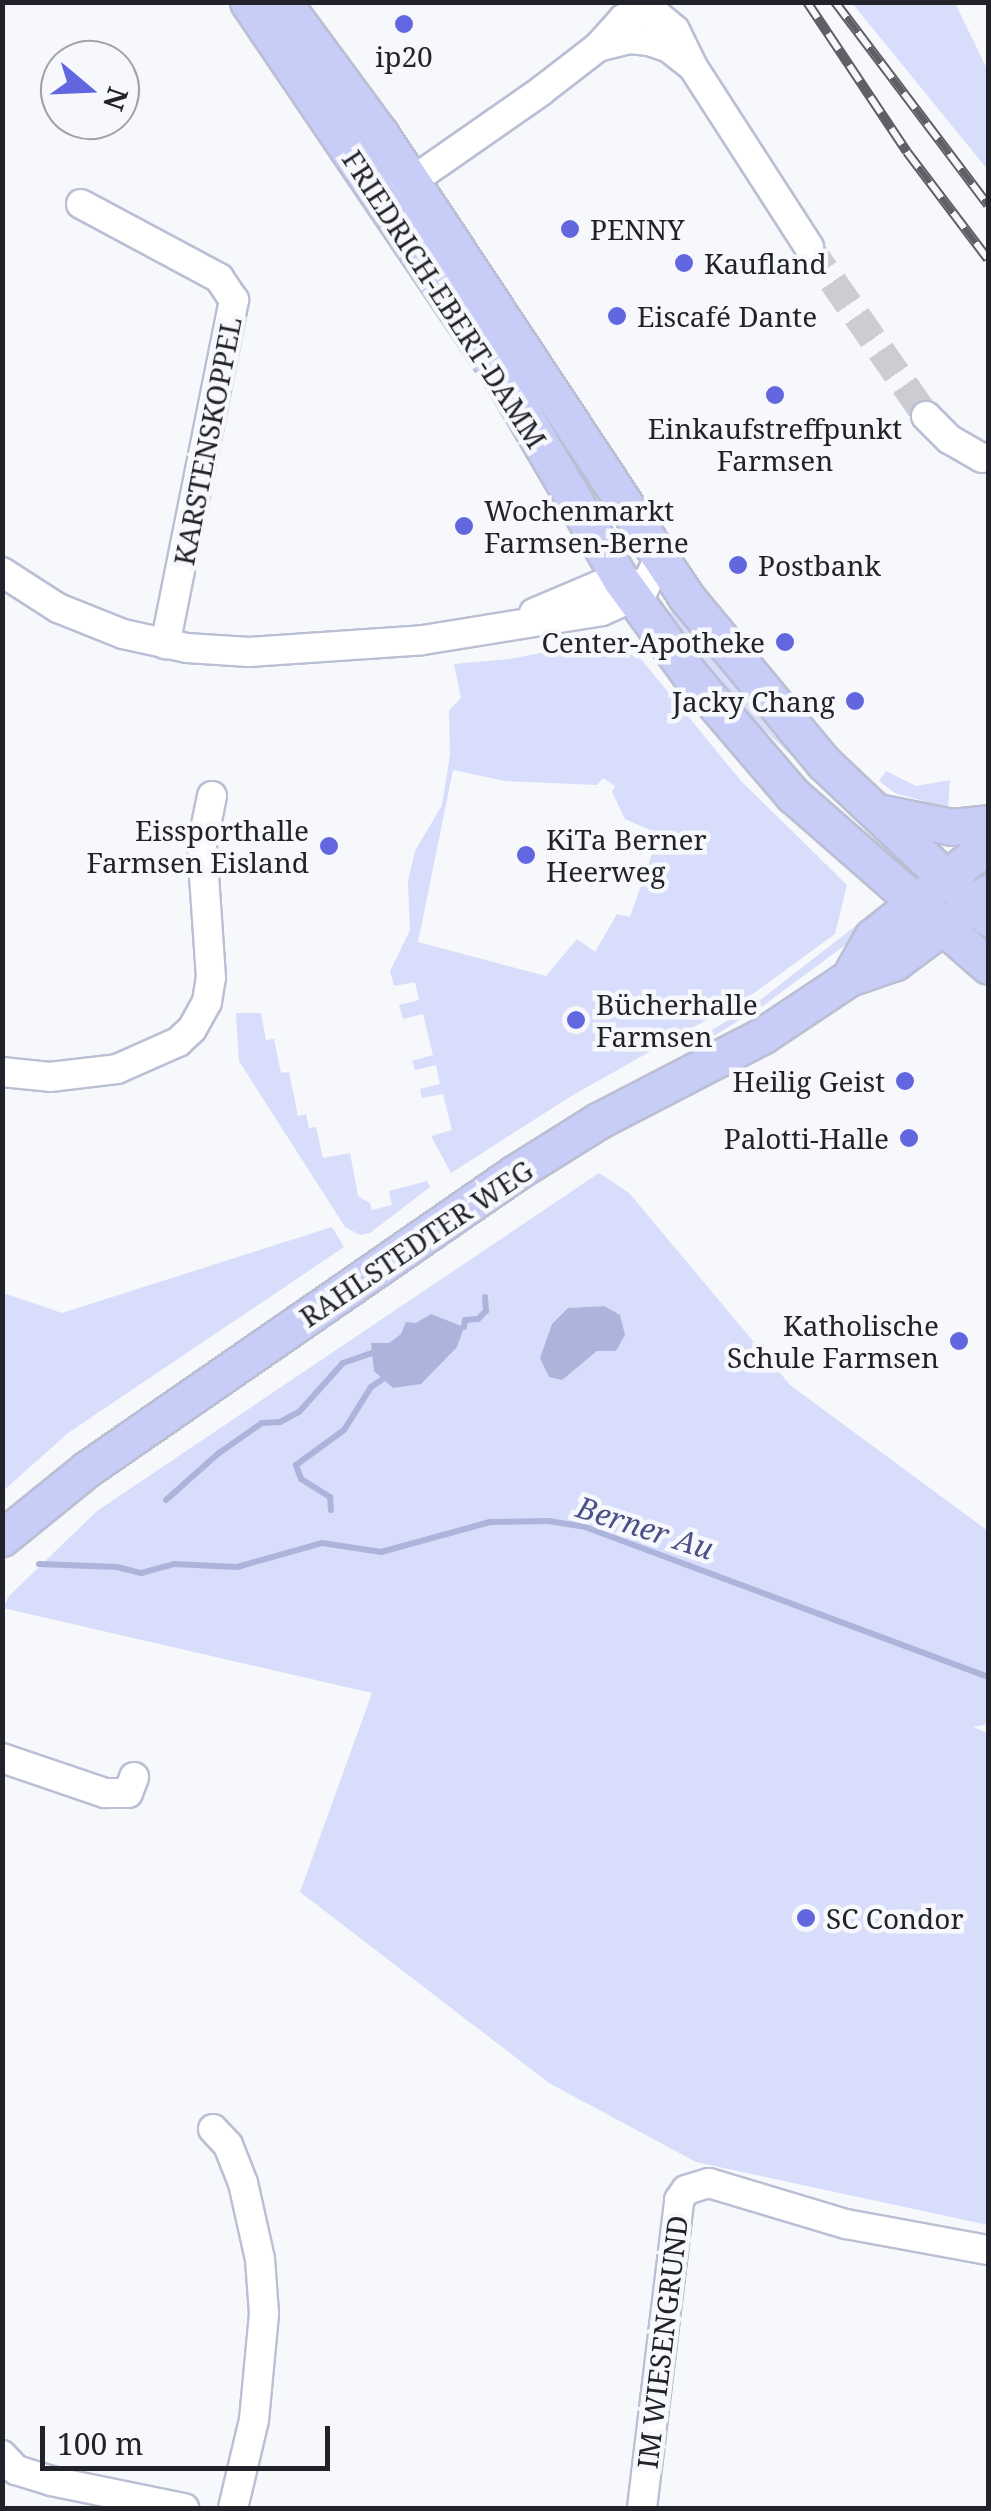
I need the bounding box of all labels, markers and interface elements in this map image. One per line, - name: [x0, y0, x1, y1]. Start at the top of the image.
- marker: ip20: [393, 13, 415, 35]
- place label: ip20: [375, 39, 433, 73]
- north arrow: [40, 40, 140, 140]
- text: N: [95, 82, 138, 116]
- street label: FRIEDRICH-EBERT-DAMM: [336, 144, 554, 454]
- place label: PENNY: [590, 212, 685, 246]
- marker: PENNY: [559, 218, 581, 240]
- place label: Kaufland: [704, 246, 827, 280]
- marker: Kaufland: [673, 252, 695, 274]
- place label: Eiscafé Dante: [637, 299, 817, 333]
- marker: Eiscafé Dante: [606, 305, 628, 327]
- street label: KARSTENSKOPPEL: [166, 314, 248, 568]
- marker: Einkaufstreffpunkt Farmsen: [764, 384, 786, 406]
- place label: Einkaufstreffpunkt Farmsen: [648, 411, 902, 477]
- place label: Wochenmarkt Farmsen-Berne: [484, 493, 689, 559]
- marker: Wochenmarkt Farmsen-Berne: [453, 515, 475, 537]
- place label: Postbank: [758, 548, 881, 582]
- marker: Postbank: [727, 554, 749, 576]
- place label: Center-Apotheke: [542, 625, 765, 659]
- marker: Center-Apotheke: [774, 631, 796, 653]
- place label: Jacky Chang: [672, 684, 835, 718]
- marker: Jacky Chang: [844, 690, 866, 712]
- place label: Eissporthalle Farmsen Eisland: [87, 813, 309, 879]
- place label: KiTa Berner Heerweg: [546, 822, 707, 888]
- marker: Eissporthalle Farmsen Eisland: [318, 835, 340, 857]
- marker: KiTa Berner Heerweg: [515, 844, 537, 866]
- place label: Bücherhalle Farmsen: [596, 987, 758, 1053]
- marker: Bücherhalle Farmsen: [565, 1009, 587, 1031]
- place label: Heilig Geist: [732, 1064, 885, 1098]
- marker: Heilig Geist: [894, 1070, 916, 1092]
- place label: Palotti-Halle: [724, 1121, 889, 1155]
- marker: Palotti-Halle: [898, 1127, 920, 1149]
- street label: RAHLSTEDTER WEG: [293, 1153, 539, 1333]
- place label: Katholische Schule Farmsen: [727, 1308, 939, 1374]
- marker: Katholische Schule Farmsen: [948, 1330, 970, 1352]
- water label: Berner Au: [572, 1489, 718, 1567]
- place label: SC Condor: [826, 1901, 964, 1935]
- marker: SC Condor: [795, 1907, 817, 1929]
- street label: IM WIESENGRUND: [630, 2214, 694, 2470]
- scale bar: [45, 2406, 335, 2468]
- text: 100 m: [57, 2423, 143, 2464]

